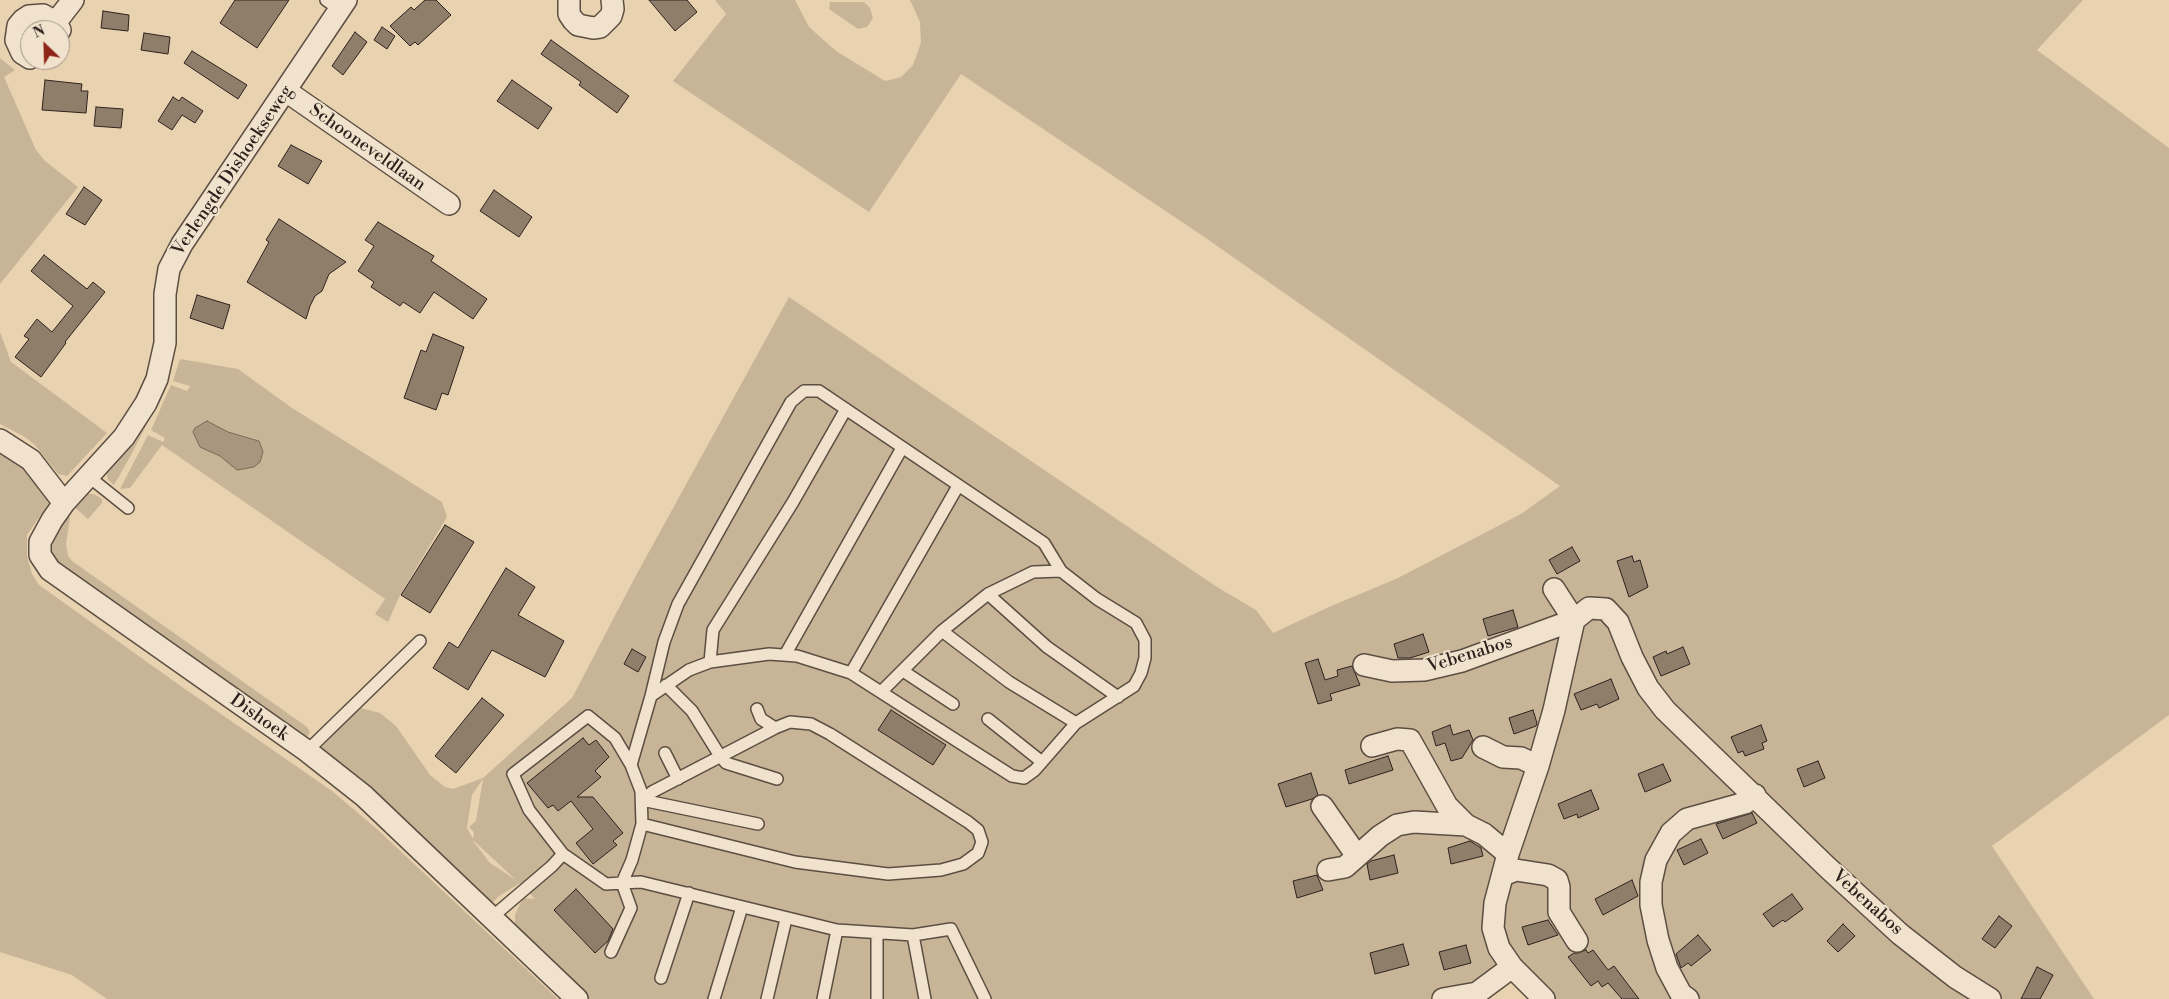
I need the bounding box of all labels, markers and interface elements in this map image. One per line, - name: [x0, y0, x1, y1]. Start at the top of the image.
- north arrow: [20, 20, 70, 70]
- text: N: [31, 22, 48, 43]
- street label: Verlengde Dishoekseweg: [168, 82, 298, 260]
- street label: Schooneveldlaan: [304, 100, 430, 196]
- street label: Vebenabos: [1425, 632, 1515, 678]
- street label: Dishoek: [225, 690, 293, 746]
- street label: Vebenabos: [1827, 866, 1907, 940]

